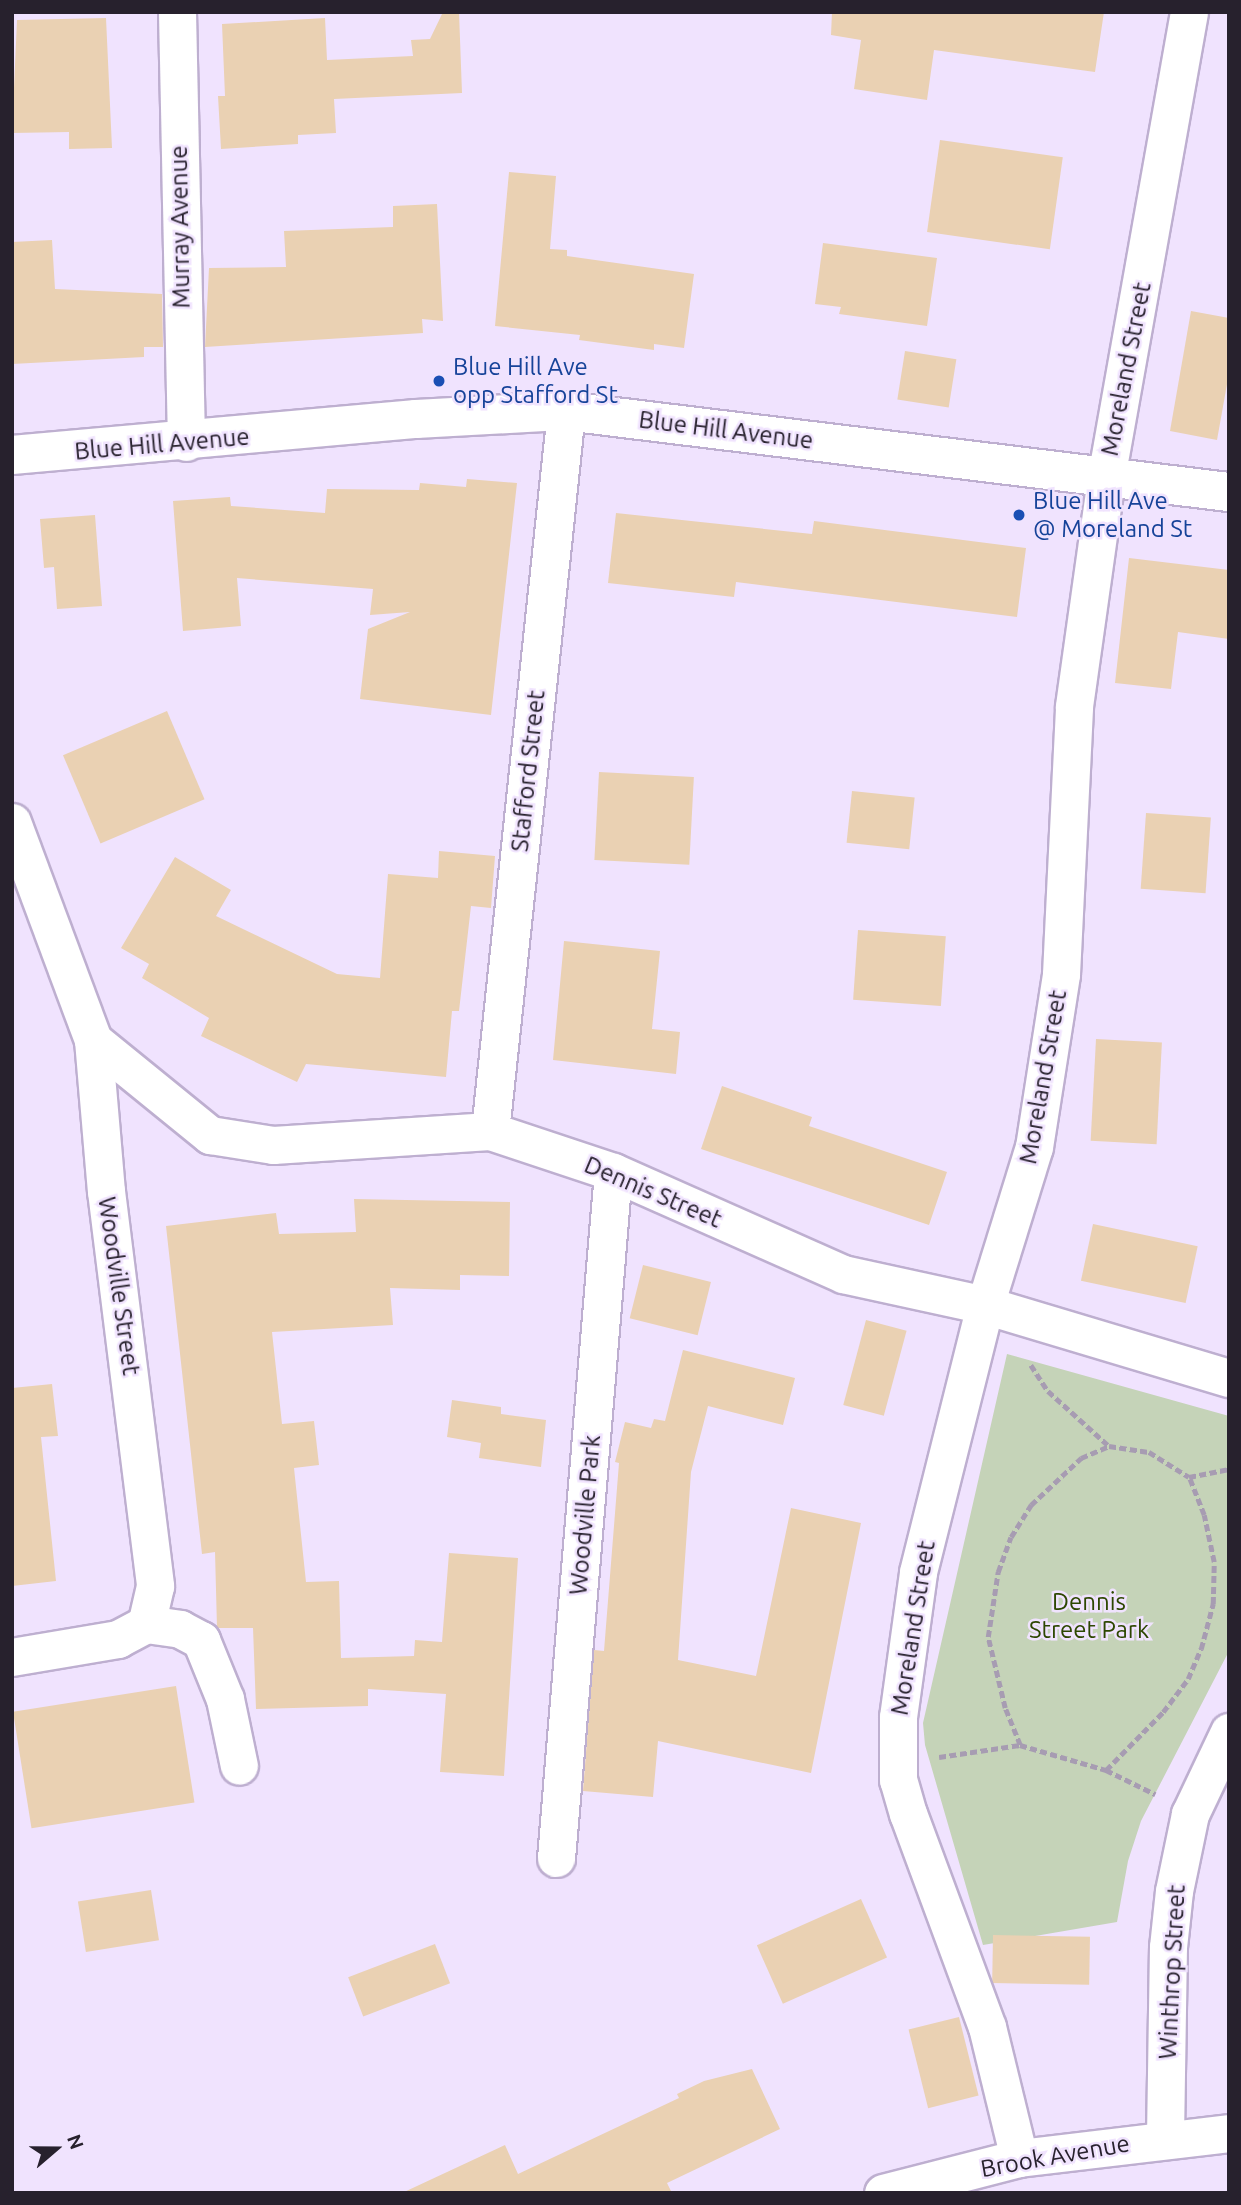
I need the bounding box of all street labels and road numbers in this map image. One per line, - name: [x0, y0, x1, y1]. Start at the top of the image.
- street label: Murray Avenue: [164, 145, 196, 309]
- street label: Moreland Street: [1095, 280, 1157, 458]
- street label: Blue Hill Avenue: [637, 405, 815, 455]
- street label: Blue Hill Avenue: [73, 422, 251, 466]
- street label: Stafford Street: [505, 689, 551, 853]
- street label: Moreland Street: [1014, 988, 1072, 1166]
- street label: Dennis Street: [580, 1150, 726, 1234]
- street label: Woodville Street: [92, 1195, 146, 1377]
- street label: Woodville Park: [564, 1434, 606, 1596]
- street label: Moreland Street: [885, 1539, 941, 1717]
- street label: Winthrop Street: [1153, 1884, 1191, 2060]
- street label: Brook Avenue: [978, 2129, 1132, 2183]

